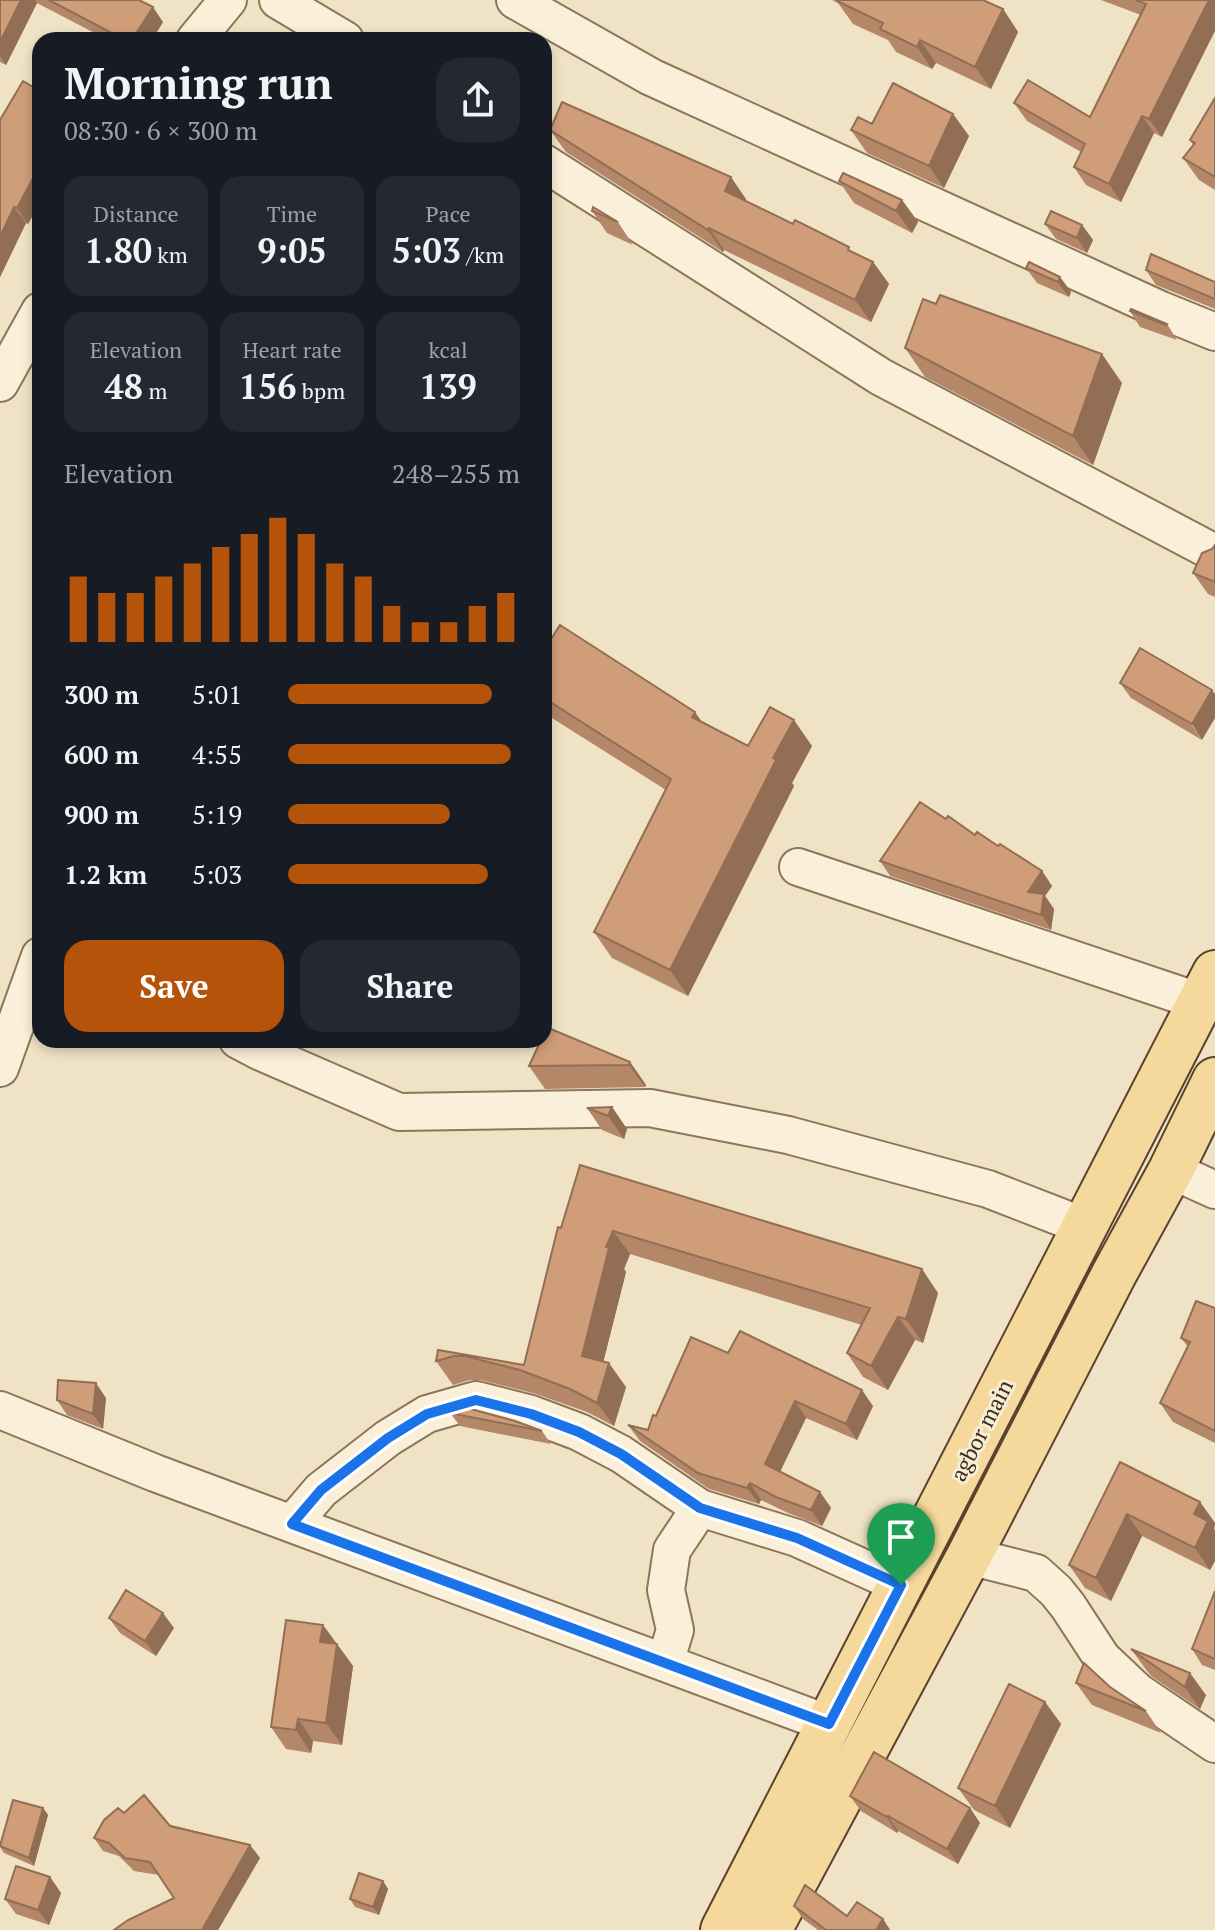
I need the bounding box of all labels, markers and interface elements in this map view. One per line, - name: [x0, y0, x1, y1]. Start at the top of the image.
- text: Morning run: [64, 53, 333, 112]
- button: share: [436, 58, 520, 142]
- text: 08:30 · 6 × 300 m: [64, 113, 258, 147]
- text: Distance: [94, 199, 179, 228]
- text: Time: [267, 199, 317, 228]
- text: Pace: [425, 199, 471, 228]
- text: 1.80: [84, 228, 152, 273]
- text: 9:05: [257, 228, 327, 273]
- text: 5:03: [392, 228, 461, 273]
- text: km: [152, 240, 188, 269]
- text: /km: [461, 240, 504, 269]
- text: Elevation: [90, 335, 182, 364]
- text: Heart rate: [243, 335, 341, 364]
- text: kcal: [428, 335, 468, 364]
- text: 48: [105, 364, 143, 409]
- text: 156: [239, 364, 296, 409]
- text: 139: [419, 364, 477, 409]
- text: m: [143, 376, 167, 405]
- text: bpm: [296, 376, 345, 405]
- text: Elevation: [64, 456, 173, 490]
- text: 248–255 m: [392, 456, 520, 490]
- text: 300 m: [64, 677, 139, 711]
- text: 5:01: [192, 677, 242, 711]
- text: 600 m: [64, 737, 139, 771]
- text: 4:55: [192, 737, 242, 771]
- text: 900 m: [64, 797, 139, 831]
- text: 5:19: [192, 797, 242, 831]
- text: 1.2 km: [64, 857, 147, 891]
- text: 5:03: [192, 857, 242, 891]
- button: Save: [64, 940, 284, 1032]
- button: Share: [300, 940, 520, 1032]
- street label: agbor main: [943, 1374, 1019, 1486]
- pin: [867, 1503, 935, 1585]
- icon: arrive: [879, 1515, 923, 1559]

